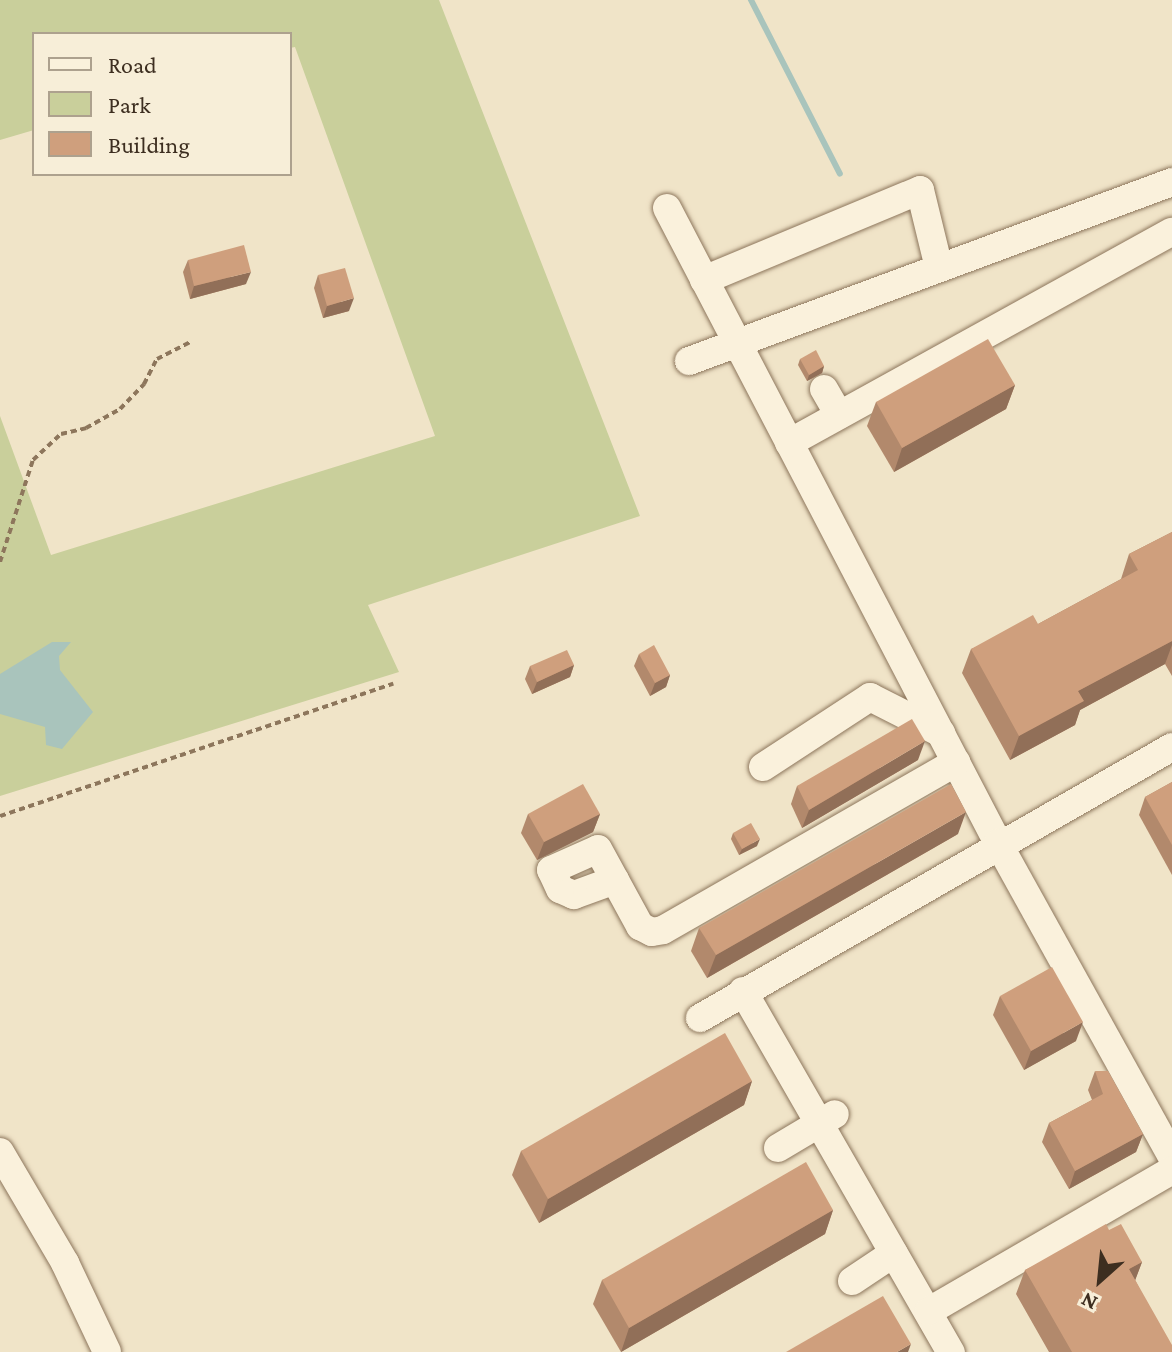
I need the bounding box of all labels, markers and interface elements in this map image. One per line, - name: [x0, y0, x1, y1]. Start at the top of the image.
- legend: [32, 32, 292, 176]
- text: Road: [108, 51, 157, 78]
- text: Park: [108, 91, 151, 118]
- text: Building: [108, 131, 190, 158]
- north arrow: [1060, 1240, 1140, 1320]
- text: N: [1077, 1287, 1101, 1316]

